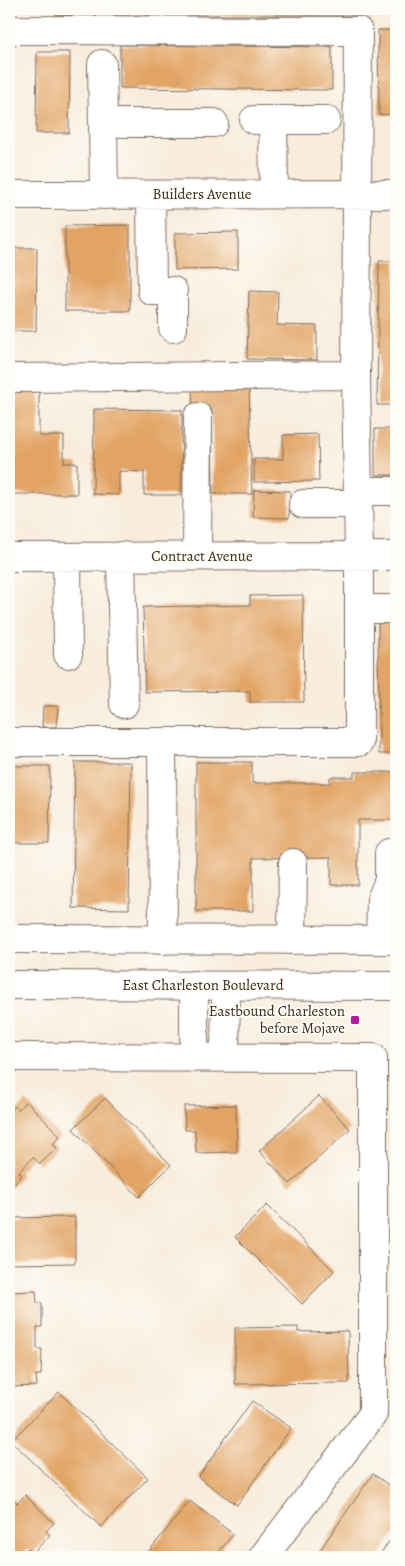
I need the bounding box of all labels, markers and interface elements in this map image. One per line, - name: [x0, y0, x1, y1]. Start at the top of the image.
- street label: Builders Avenue: [152, 184, 252, 204]
- street label: Contract Avenue: [151, 546, 253, 566]
- street label: East Charleston Boulevard: [122, 975, 285, 995]
- place label: Eastbound Charleston before Mojave: [209, 1001, 345, 1038]
- marker: Eastbound Charleston before Mojave: [349, 1014, 361, 1026]

